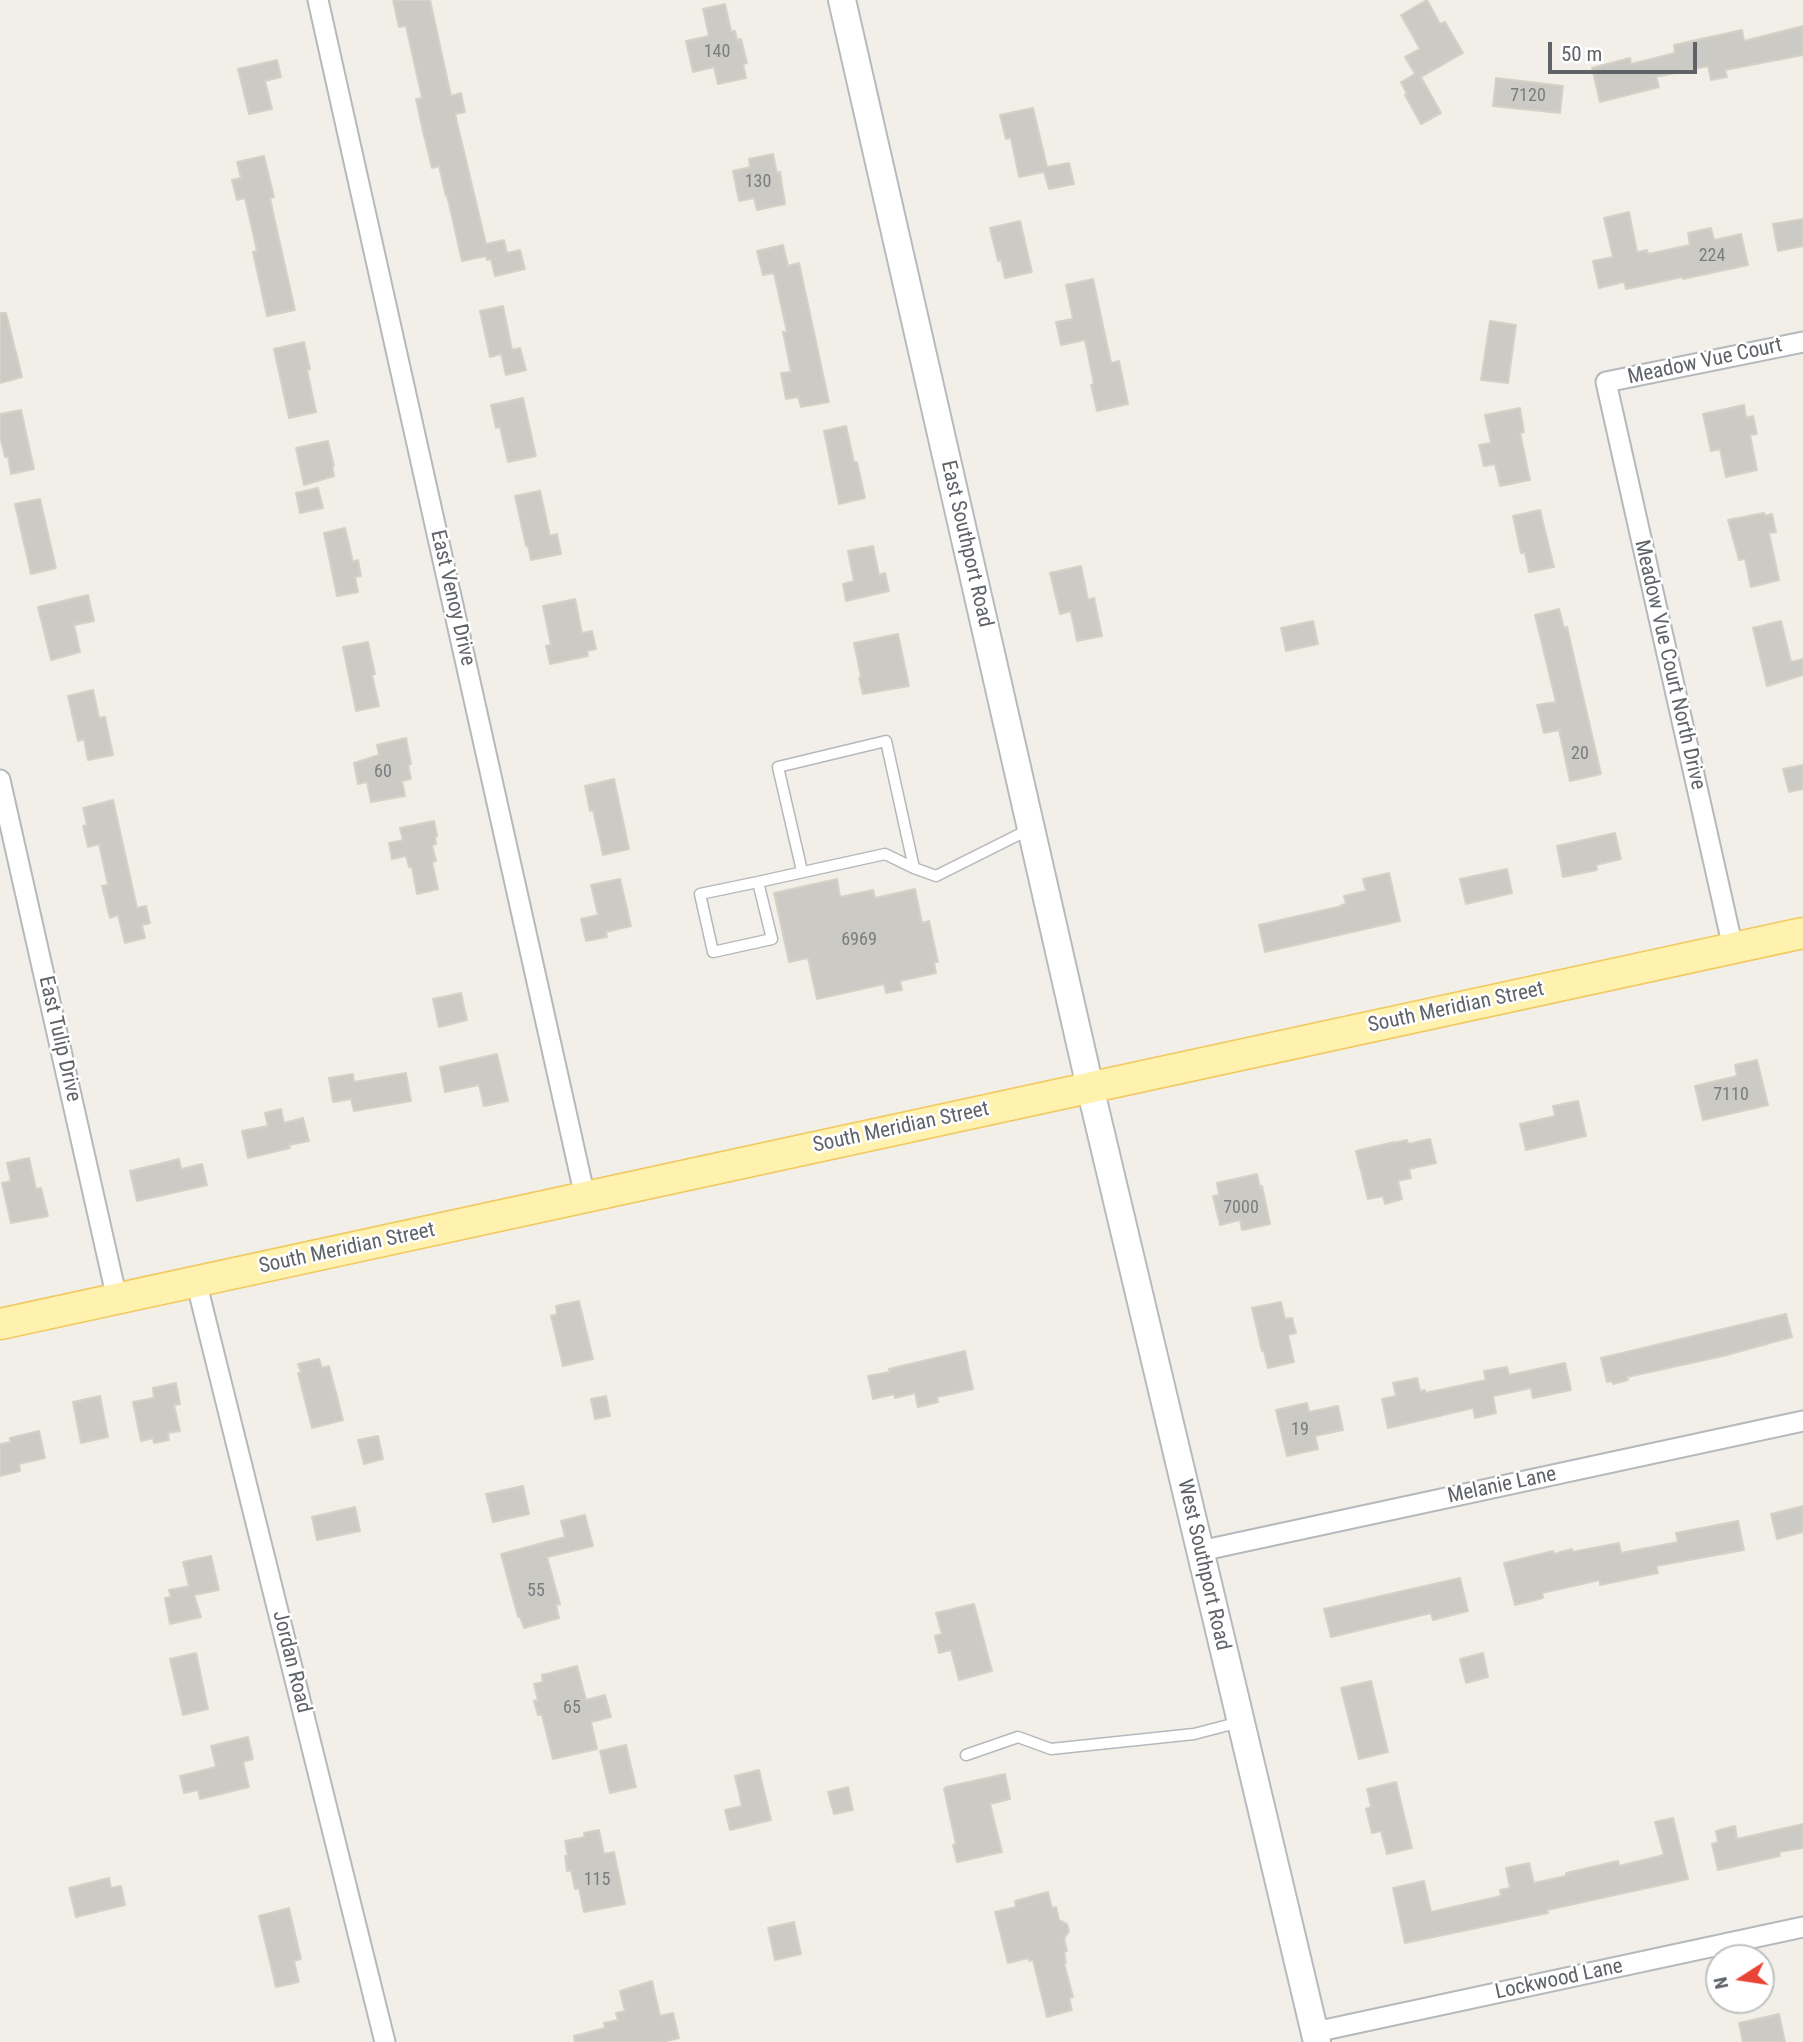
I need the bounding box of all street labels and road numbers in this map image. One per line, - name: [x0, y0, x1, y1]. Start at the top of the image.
- street label: Meadow Vue Court: [1625, 333, 1785, 391]
- street label: East Southport Road: [935, 458, 997, 630]
- street label: East Venoy Drive: [424, 528, 480, 668]
- street label: Meadow Vue Court North Drive: [1628, 538, 1710, 792]
- street label: East Tulip Drive: [32, 974, 86, 1104]
- street label: South Meridian Street: [1366, 977, 1546, 1039]
- street label: South Meridian Street: [811, 1097, 991, 1159]
- street label: South Meridian Street: [257, 1218, 437, 1280]
- street label: Melanie Lane: [1445, 1462, 1559, 1510]
- street label: West Southport Road: [1171, 1477, 1235, 1653]
- street label: Jordan Road: [266, 1608, 316, 1716]
- street label: Lockwood Lane: [1493, 1954, 1625, 2006]

